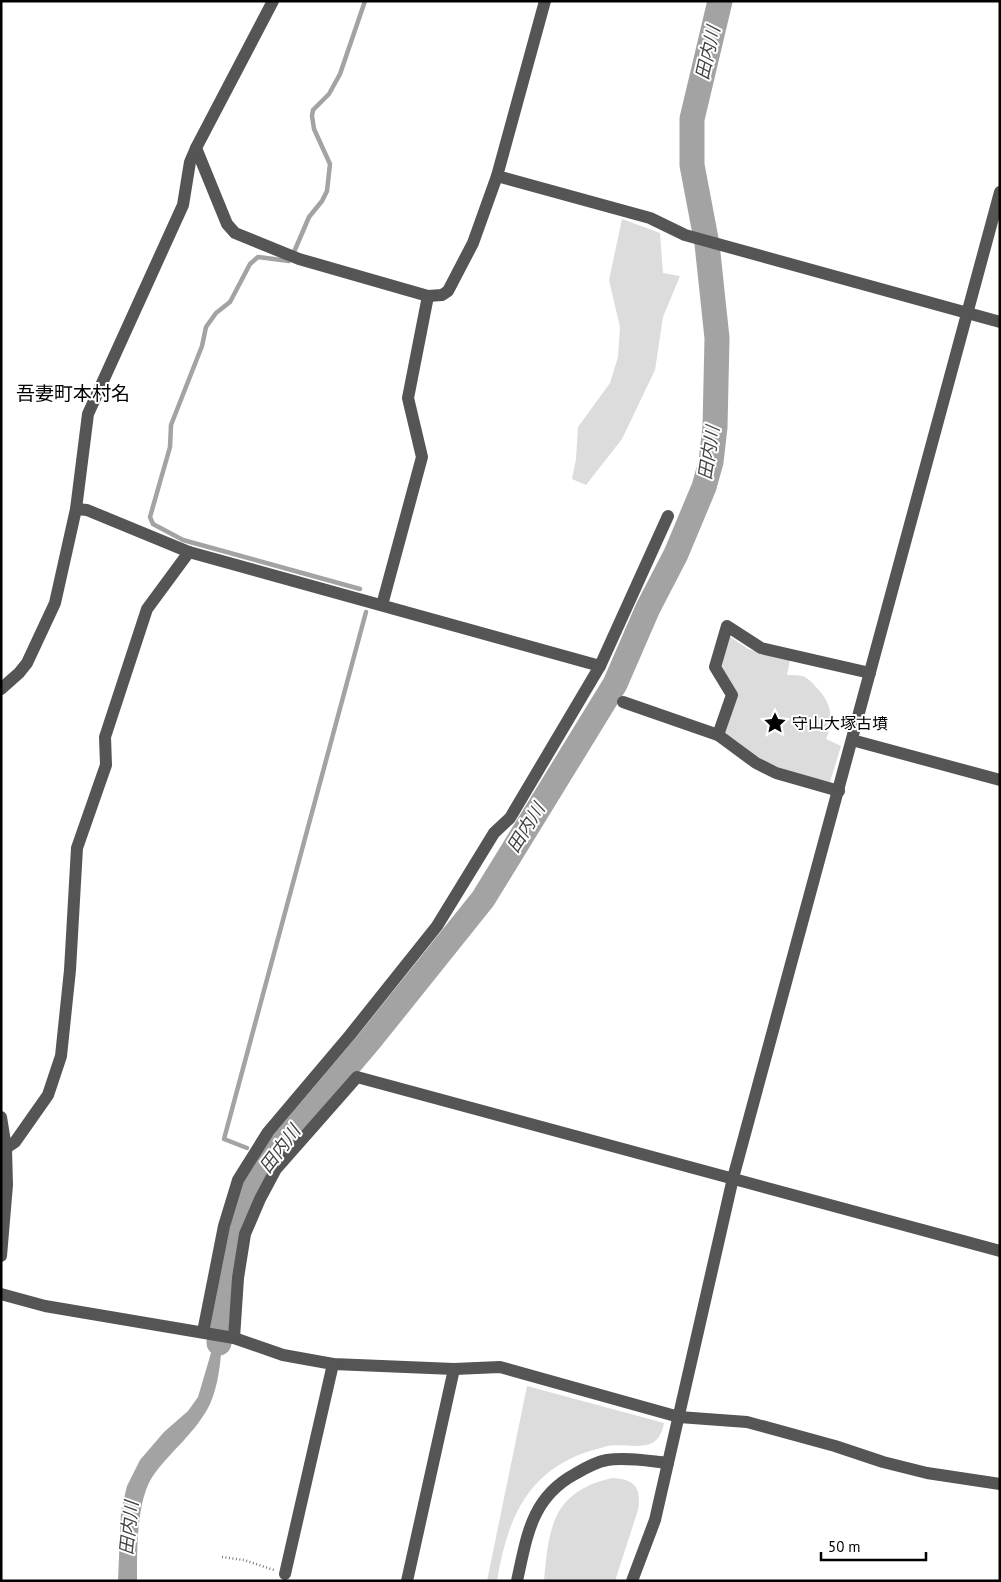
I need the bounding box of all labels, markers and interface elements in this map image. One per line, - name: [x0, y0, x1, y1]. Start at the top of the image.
- water label: 田内川: [690, 22, 725, 82]
- district label: 吾妻町本村名: [16, 381, 130, 405]
- water label: 田内川: [693, 422, 724, 481]
- place icon: 守山大塚古墳: [762, 710, 788, 736]
- place label: 守山大塚古墳: [792, 713, 888, 733]
- water label: 田内川: [502, 797, 551, 857]
- water label: 田内川: [254, 1119, 306, 1177]
- water label: 田内川: [114, 1498, 143, 1556]
- scale bar: [821, 1530, 926, 1562]
- text: 50 m: [828, 1537, 861, 1556]

